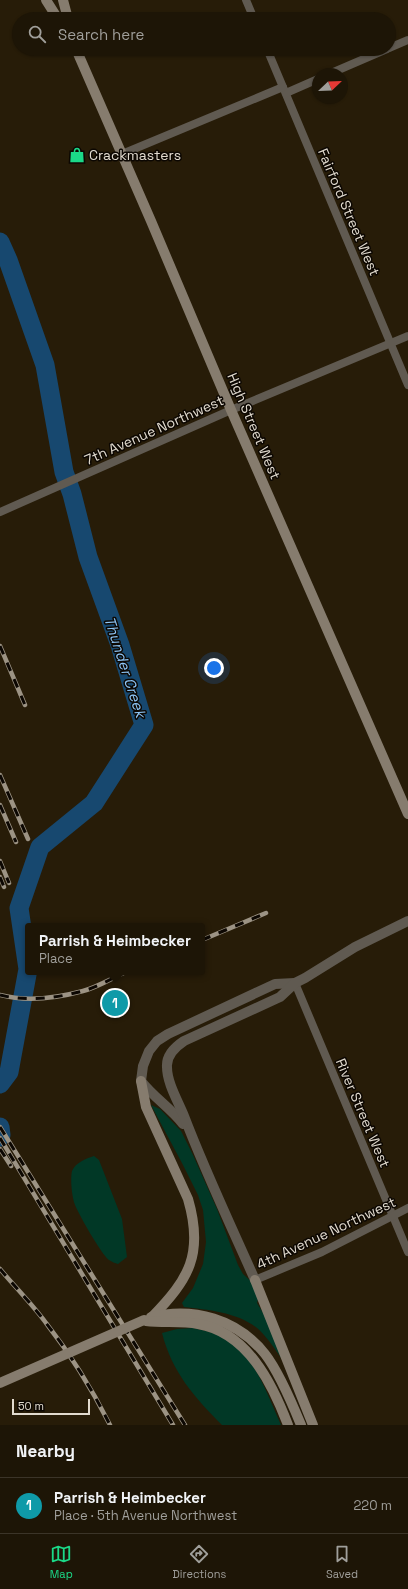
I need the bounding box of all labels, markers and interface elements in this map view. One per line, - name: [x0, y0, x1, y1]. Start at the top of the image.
- search box: [12, 12, 396, 56]
- icon: search: [26, 23, 48, 45]
- text: Search here: [58, 25, 144, 44]
- north arrow: [312, 68, 348, 104]
- shop icon: Crackmasters: [68, 146, 86, 164]
- place label: Crackmasters: [89, 146, 181, 164]
- street label: Fairford Street West: [314, 146, 384, 278]
- street label: High Street West: [223, 370, 285, 482]
- street label: 7th Avenue Northwest: [82, 391, 226, 469]
- water label: Thunder Creek: [100, 614, 151, 722]
- your location: [204, 658, 224, 678]
- popup: [25, 923, 205, 975]
- text: Parrish & Heimbecker: [39, 931, 191, 950]
- text: Place: [39, 950, 73, 967]
- pin: 1: [102, 988, 128, 1018]
- street label: River Street West: [332, 1056, 394, 1170]
- street label: 4th Avenue Northwest: [254, 1193, 398, 1273]
- scale bar: [12, 1397, 90, 1416]
- text: 50 m: [18, 1399, 44, 1413]
- text: Nearby: [16, 1440, 75, 1462]
- text: Parrish & Heimbecker: [54, 1488, 206, 1507]
- text: 1: [26, 1497, 32, 1514]
- text: 220 m: [353, 1497, 392, 1514]
- text: Place · 5th Avenue Northwest: [54, 1507, 237, 1524]
- tab: Map: [50, 1543, 73, 1581]
- tab: Directions: [172, 1543, 226, 1581]
- tab: Saved: [326, 1543, 358, 1581]

